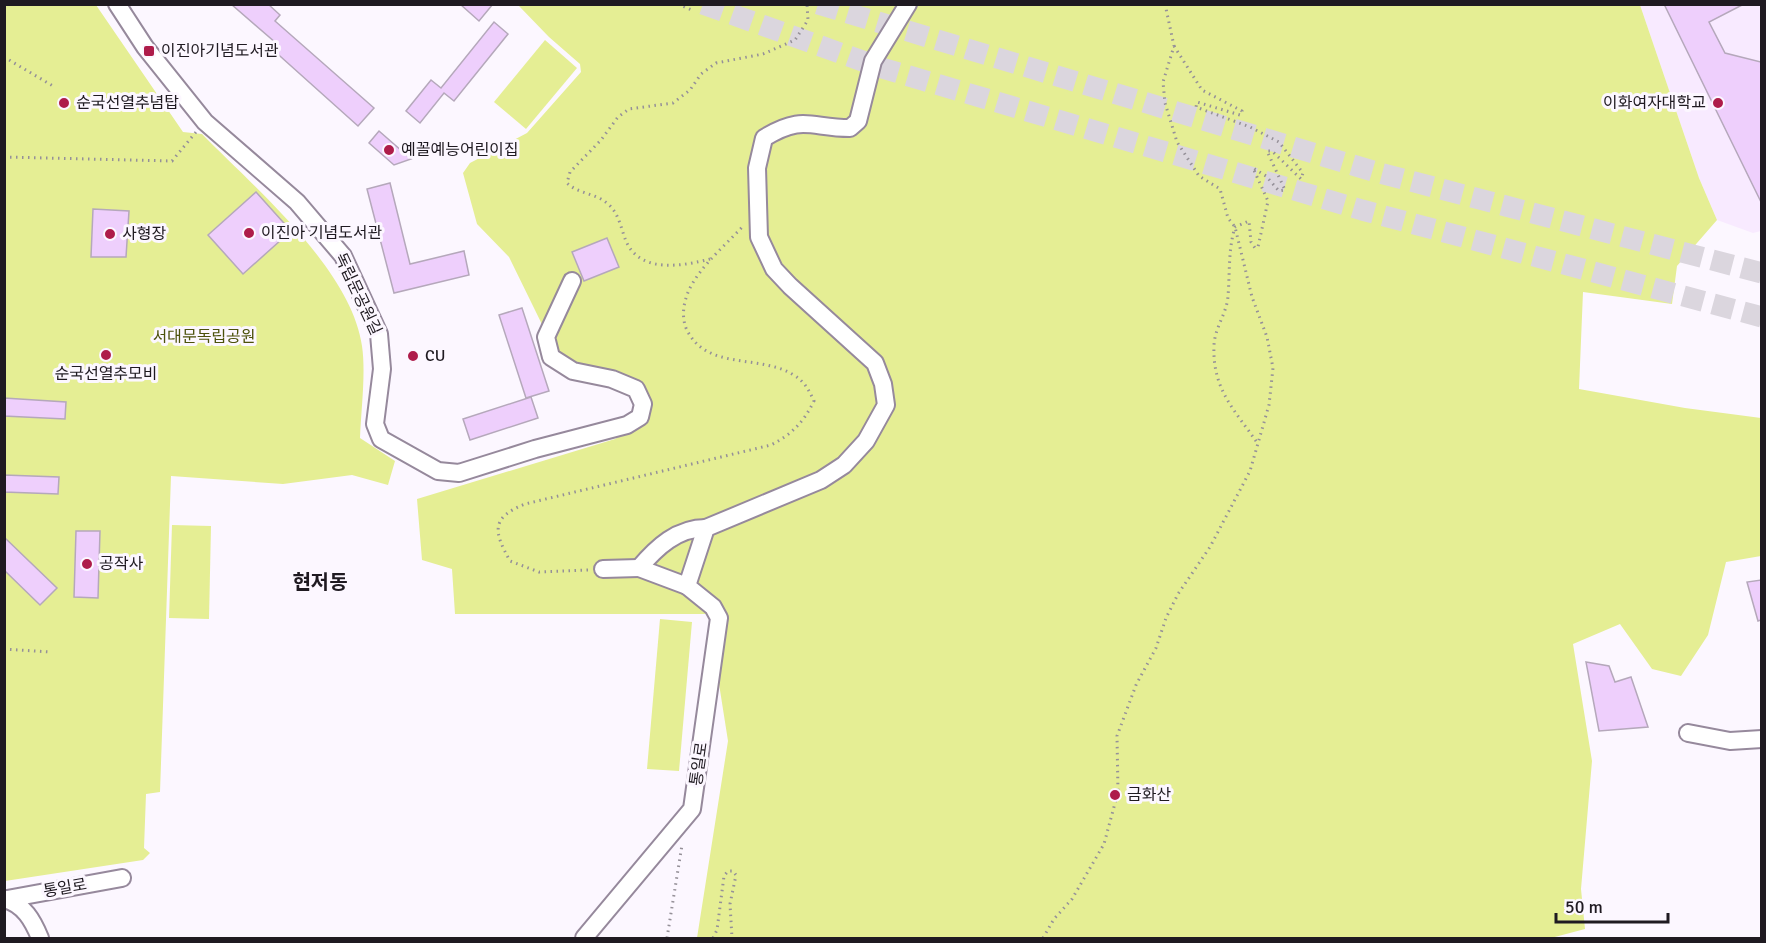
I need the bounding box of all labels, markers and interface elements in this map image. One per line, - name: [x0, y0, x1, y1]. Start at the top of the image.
- place label: 이진아기념도서관: [161, 41, 279, 61]
- marker: 이진아기념도서관: [142, 44, 156, 58]
- place label: 순국선열추념탑: [76, 93, 179, 113]
- place label: 이화여자대학교: [1603, 93, 1706, 113]
- marker: 순국선열추념탑: [57, 96, 71, 110]
- marker: 이화여자대학교: [1711, 96, 1725, 110]
- place label: 예꼴예능어린이집: [401, 140, 519, 160]
- marker: 예꼴예능어린이집: [382, 143, 396, 157]
- place label: 이진아 기념도서관: [261, 223, 383, 243]
- place label: 사형장: [122, 224, 166, 244]
- marker: 이진아 기념도서관: [242, 226, 256, 240]
- marker: 사형장: [103, 227, 117, 241]
- street label: 독립문공원길: [330, 250, 386, 338]
- park label: 서대문독립공원: [152, 327, 256, 347]
- place label: CU: [425, 346, 445, 366]
- marker: 순국선열추모비: [99, 348, 113, 362]
- marker: CU: [406, 349, 420, 363]
- place label: 순국선열추모비: [54, 364, 158, 384]
- place label: 공작사: [99, 554, 143, 574]
- marker: 공작사: [80, 557, 94, 571]
- district label: 현저동: [292, 570, 348, 595]
- street label: 통일로: [686, 740, 712, 787]
- place label: 금화산: [1127, 785, 1171, 805]
- marker: 금화산: [1108, 788, 1122, 802]
- street label: 통일로: [42, 874, 89, 902]
- scale bar: [1556, 886, 1668, 924]
- text: 50 m: [1565, 896, 1603, 918]

